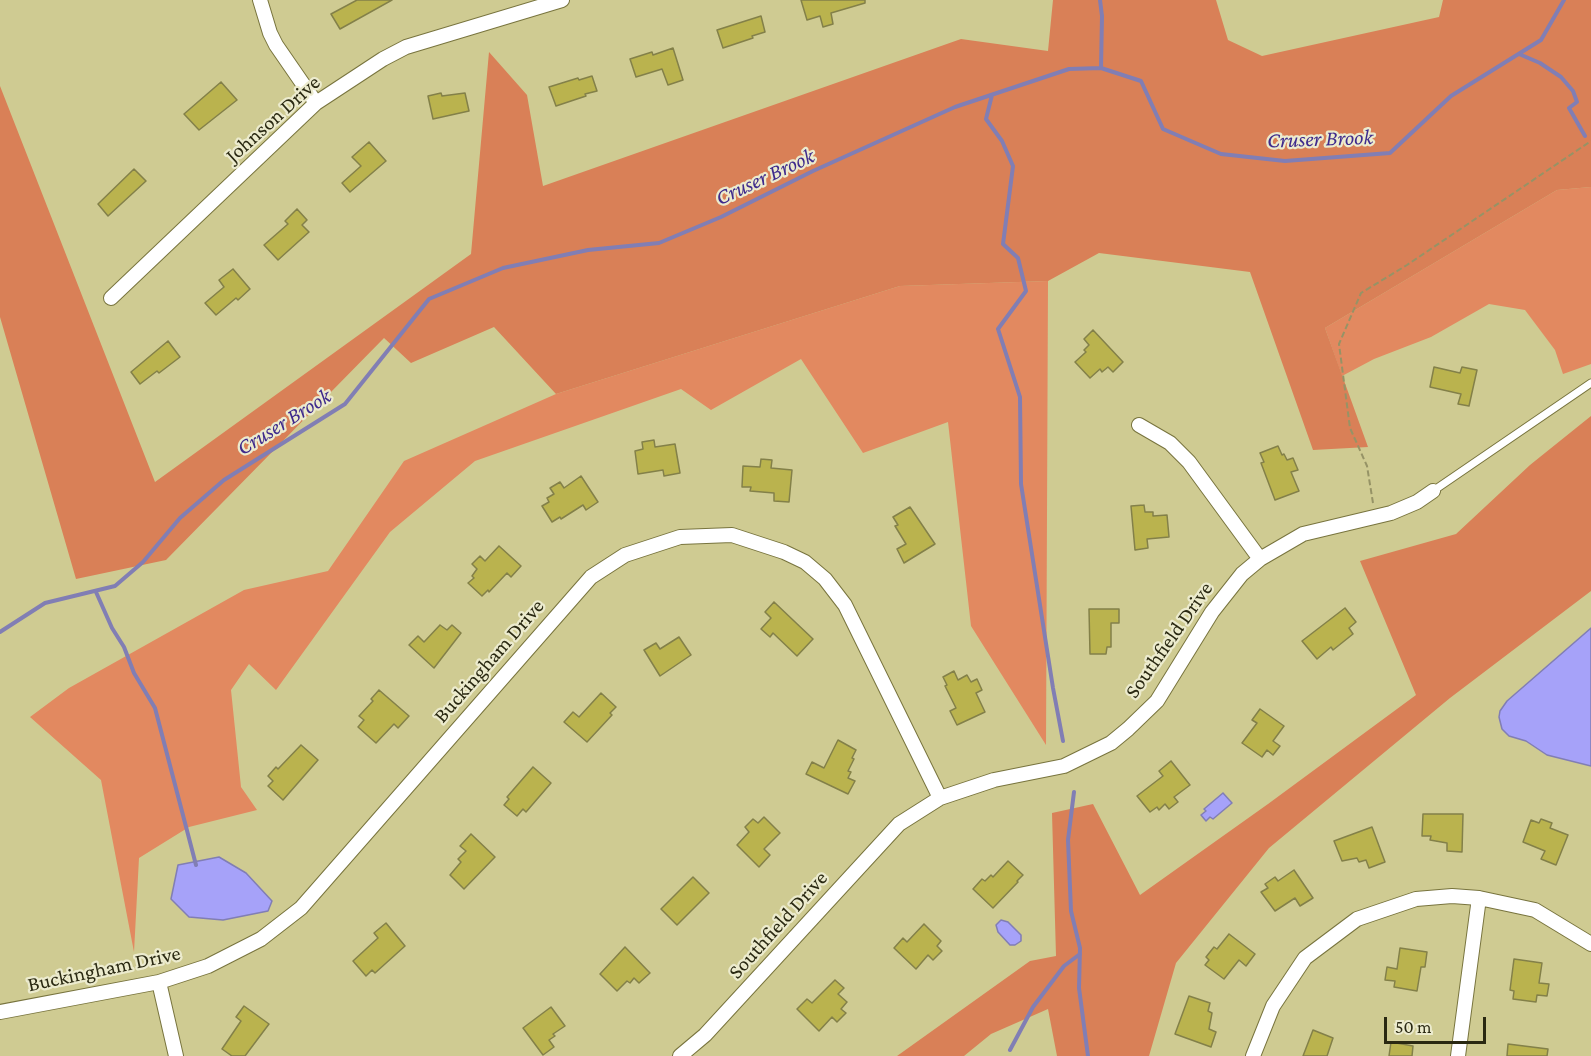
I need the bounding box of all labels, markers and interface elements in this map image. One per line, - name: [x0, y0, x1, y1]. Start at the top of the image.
- street label: Johnson Drive: [220, 70, 326, 168]
- water label: Cruser Brook: [1266, 124, 1374, 154]
- water label: Cruser Brook: [711, 143, 819, 211]
- water label: Cruser Brook: [232, 383, 336, 461]
- street label: Southfield Drive: [1120, 577, 1218, 703]
- street label: Buckingham Drive: [428, 594, 550, 728]
- street label: Southfield Drive: [723, 866, 833, 984]
- street label: Buckingham Drive: [25, 940, 183, 998]
- scale bar: [1387, 1005, 1489, 1043]
- text: 50 m: [1395, 1017, 1432, 1037]

